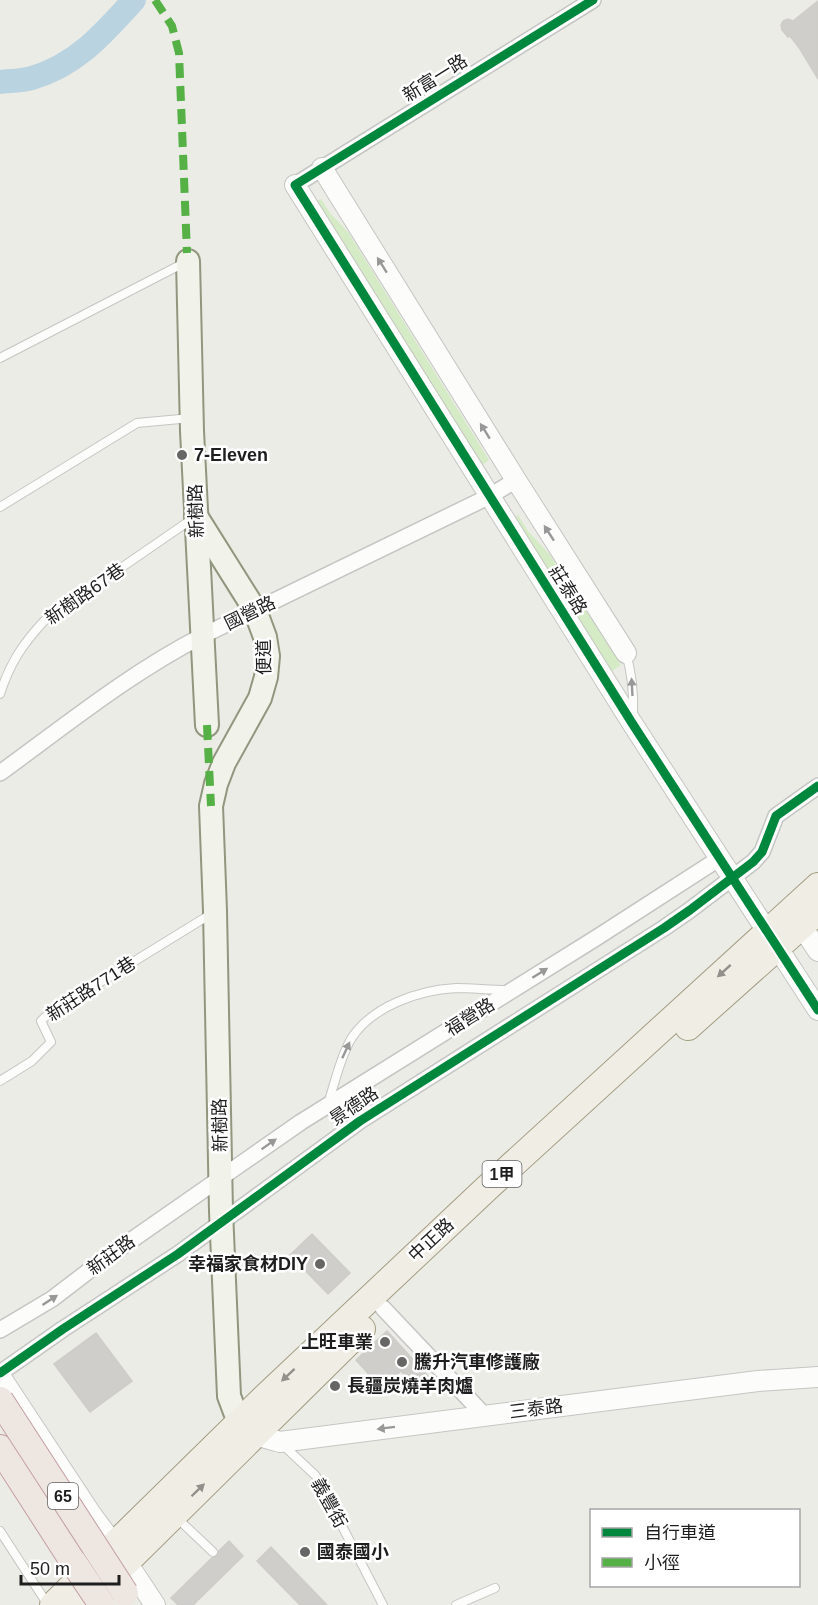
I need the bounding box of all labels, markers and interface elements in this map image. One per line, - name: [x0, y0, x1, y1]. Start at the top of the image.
- street label: 新富一路: [399, 50, 471, 106]
- one-way arrow: [377, 257, 388, 273]
- one-way arrow: [479, 423, 490, 439]
- place label: 7-Eleven: [194, 445, 268, 465]
- marker: 7-Eleven: [175, 448, 189, 462]
- street label: 新樹路: [185, 484, 207, 538]
- one-way arrow: [544, 525, 555, 541]
- street label: 新樹路67巷: [42, 559, 128, 629]
- street label: 莊泰路: [545, 562, 591, 618]
- street label: 國營路: [221, 592, 279, 634]
- street label: 便道: [254, 639, 274, 675]
- one-way arrow: [628, 678, 637, 697]
- street label: 新莊路771巷: [43, 953, 139, 1025]
- one-way arrow: [716, 964, 731, 978]
- one-way arrow: [532, 967, 548, 978]
- street label: 福營路: [442, 994, 498, 1040]
- one-way arrow: [342, 1042, 351, 1059]
- street label: 景德路: [326, 1083, 382, 1129]
- street label: 新樹路: [210, 1098, 230, 1152]
- one-way arrow: [261, 1139, 277, 1150]
- road number: 1甲: [482, 1161, 522, 1187]
- street label: 中正路: [404, 1214, 458, 1266]
- street label: 新莊路: [83, 1231, 139, 1279]
- place label: 幸福家食材DIY: [188, 1254, 308, 1274]
- marker: 幸福家食材DIY: [313, 1257, 327, 1271]
- one-way arrow: [42, 1294, 58, 1305]
- place label: 上旺車業: [301, 1332, 373, 1352]
- marker: 上旺車業: [378, 1335, 392, 1349]
- place label: 騰升汽車修護廠: [414, 1352, 540, 1372]
- marker: 騰升汽車修護廠: [395, 1355, 409, 1369]
- one-way arrow: [281, 1368, 296, 1382]
- place label: 長疆炭燒羊肉爐: [347, 1376, 473, 1396]
- marker: 長疆炭燒羊肉爐: [328, 1379, 342, 1393]
- street label: 三泰路: [508, 1396, 564, 1422]
- one-way arrow: [377, 1423, 396, 1433]
- street label: 義豐街: [307, 1475, 351, 1531]
- road number: 65: [48, 1483, 78, 1509]
- one-way arrow: [191, 1484, 205, 1498]
- legend: [590, 1509, 800, 1587]
- text: 自行車道: [644, 1523, 716, 1543]
- place label: 國泰國小: [317, 1542, 389, 1562]
- marker: 國泰國小: [298, 1545, 312, 1559]
- scale bar: [21, 1548, 118, 1586]
- text: 小徑: [644, 1553, 680, 1573]
- text: 50 m: [30, 1559, 70, 1579]

